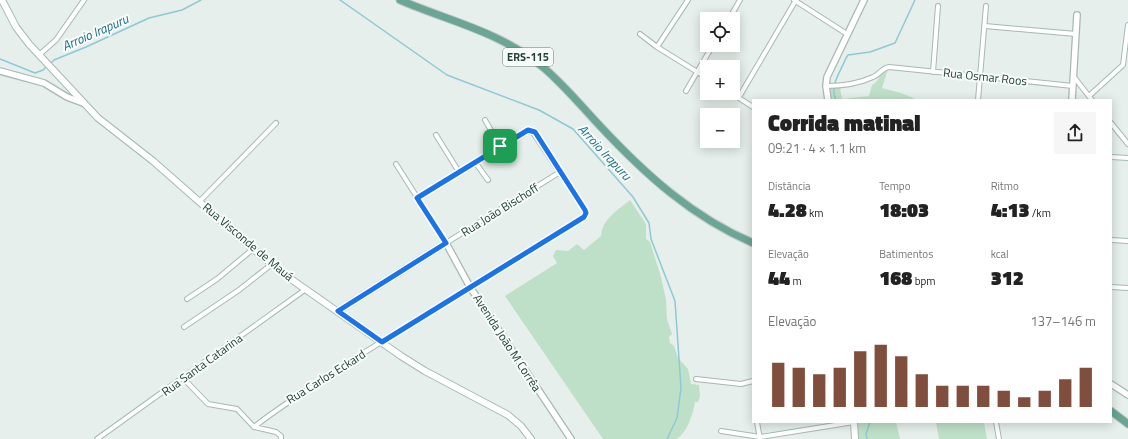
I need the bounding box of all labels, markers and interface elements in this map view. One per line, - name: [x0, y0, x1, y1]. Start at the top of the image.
- water label: Arroio Irapuru: [59, 8, 133, 56]
- map controls: [700, 12, 740, 148]
- button: locate: [700, 12, 740, 52]
- road number: ERS-115: [503, 48, 553, 66]
- button: +: [700, 60, 740, 100]
- street label: Rua Osmar Roos: [942, 63, 1028, 90]
- text: Corrida matinal: [768, 106, 921, 140]
- button: −: [700, 108, 740, 148]
- button: share: [1054, 112, 1096, 154]
- water label: Arroio Irapuru: [574, 119, 637, 186]
- pin: [483, 129, 517, 163]
- icon: arrive: [489, 135, 511, 157]
- text: 09:21 · 4 × 1.1 km: [768, 138, 866, 158]
- street label: Rua João Bischoff: [457, 178, 542, 241]
- text: Distância: [768, 178, 811, 194]
- text: Tempo: [879, 178, 910, 194]
- text: Ritmo: [991, 178, 1019, 194]
- text: 4.28: [768, 194, 807, 225]
- text: 18:03: [879, 194, 929, 225]
- text: 4:13: [991, 194, 1029, 225]
- street label: Rua Visconde de Mauá: [199, 198, 298, 286]
- text: km: [807, 205, 824, 221]
- text: /km: [1029, 205, 1051, 221]
- text: Elevação: [768, 246, 809, 262]
- text: Batimentos: [879, 246, 933, 262]
- text: kcal: [991, 246, 1009, 262]
- text: 44: [768, 262, 790, 293]
- text: 168: [879, 262, 912, 293]
- text: 312: [991, 262, 1024, 293]
- text: m: [790, 273, 802, 289]
- text: bpm: [912, 273, 936, 289]
- street label: Avenida João M Corrêa: [469, 290, 546, 395]
- text: Elevação: [768, 311, 816, 331]
- text: 137–146 m: [1030, 311, 1096, 331]
- street label: Rua Santa Catarina: [157, 329, 246, 401]
- street label: Rua Carlos Eckard: [282, 345, 369, 409]

